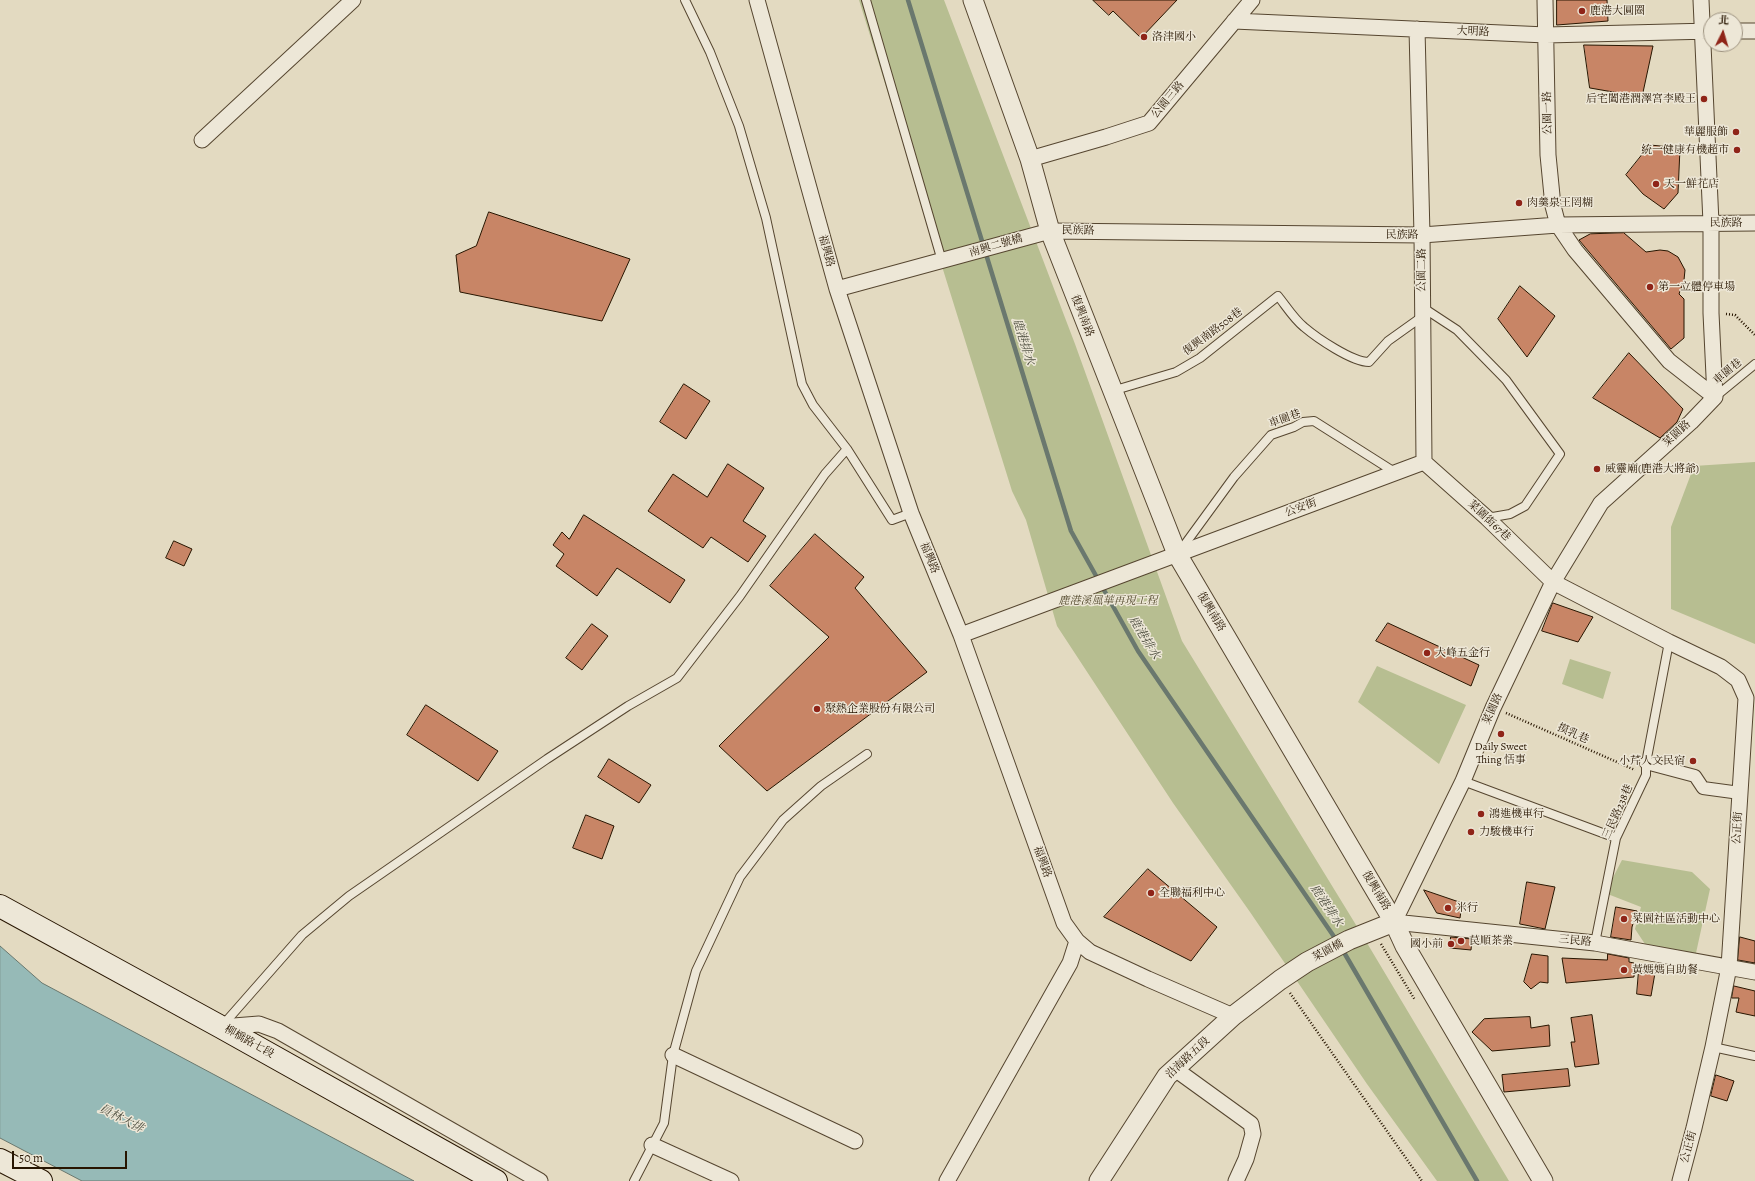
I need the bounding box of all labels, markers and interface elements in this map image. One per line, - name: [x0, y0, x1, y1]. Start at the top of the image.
- place label: 鹿港大圓圈: [1590, 4, 1645, 18]
- marker: 鹿港大圓圈: [1577, 6, 1587, 16]
- north arrow: [1703, 12, 1743, 52]
- text: 北: [1718, 13, 1730, 28]
- street label: 大明路: [1456, 25, 1490, 39]
- place label: 洛津國小: [1152, 30, 1196, 44]
- marker: 洛津國小: [1139, 32, 1149, 42]
- street label: 公園三路: [1149, 79, 1187, 121]
- street label: 公園一路: [1541, 91, 1555, 135]
- place label: 后宅闔港潤澤宮李殿王: [1586, 92, 1696, 106]
- marker: 后宅闔港潤澤宮李殿王: [1699, 94, 1709, 104]
- place label: 華麗服飾: [1684, 125, 1728, 139]
- marker: 華麗服飾: [1731, 127, 1741, 137]
- place label: 統一健康有機超市: [1641, 143, 1729, 157]
- marker: 統一健康有機超市: [1732, 145, 1742, 155]
- place label: 天一鮮花店: [1664, 177, 1719, 191]
- marker: 天一鮮花店: [1651, 179, 1661, 189]
- place label: 肉羹泉王罔糊: [1527, 196, 1593, 210]
- marker: 肉羹泉王罔糊: [1514, 198, 1524, 208]
- street label: 民族路: [1710, 216, 1742, 230]
- street label: 民族路: [1061, 224, 1095, 238]
- street label: 民族路: [1386, 228, 1418, 242]
- street label: 南興二號橋: [968, 232, 1024, 260]
- street label: 福興路: [815, 233, 837, 269]
- street label: 公園二路: [1415, 248, 1429, 292]
- place label: 第一立體停車場: [1658, 280, 1735, 294]
- marker: 第一立體停車場: [1645, 282, 1655, 292]
- street label: 復興南路: [1068, 293, 1096, 339]
- street label: 復興南路508巷: [1181, 305, 1245, 359]
- water label: 鹿港排水: [1009, 317, 1037, 367]
- street label: 車圍巷: [1711, 356, 1745, 388]
- street label: 車圍巷: [1267, 407, 1303, 431]
- street label: 菜園路: [1660, 418, 1694, 450]
- place label: 威靈廟(鹿港大將爺): [1605, 462, 1699, 476]
- marker: 威靈廟(鹿港大將爺): [1592, 464, 1602, 474]
- street label: 公安街: [1283, 496, 1319, 520]
- street label: 菜園街67巷: [1465, 498, 1513, 544]
- street label: 福興路: [917, 540, 941, 576]
- street label: 復興南路: [1194, 590, 1228, 634]
- park label: 鹿港溪風華再現工程: [1059, 594, 1157, 608]
- water label: 鹿港排水: [1125, 614, 1163, 662]
- place label: 大峰五金行: [1435, 646, 1490, 660]
- marker: 大峰五金行: [1422, 648, 1432, 658]
- street label: 菜園路: [1480, 691, 1506, 727]
- place label: 聚熱企業股份有限公司: [825, 702, 935, 716]
- marker: 聚熱企業股份有限公司: [812, 704, 822, 714]
- street label: 摸乳巷: [1555, 721, 1591, 747]
- marker: Daily Sweet Thing 恬事: [1496, 729, 1506, 739]
- place label: Daily Sweet Thing 恬事: [1475, 740, 1527, 766]
- place label: 小芹人文民宿: [1619, 754, 1685, 768]
- marker: 小芹人文民宿: [1688, 756, 1698, 766]
- street label: 三民路238巷: [1600, 782, 1636, 842]
- place label: 鴻進機車行: [1489, 807, 1544, 821]
- marker: 鴻進機車行: [1476, 809, 1486, 819]
- street label: 公正街: [1731, 811, 1745, 845]
- place label: 力駿機車行: [1479, 825, 1534, 839]
- marker: 力駿機車行: [1466, 827, 1476, 837]
- street label: 福興路: [1030, 844, 1054, 880]
- street label: 復興南路: [1359, 869, 1393, 913]
- water label: 鹿港排水: [1307, 882, 1345, 930]
- place label: 全聯福利中心: [1159, 886, 1225, 900]
- marker: 全聯福利中心: [1146, 888, 1156, 898]
- place label: 米行: [1456, 901, 1478, 915]
- marker: 米行: [1443, 903, 1453, 913]
- place label: 菜園社區活動中心: [1632, 912, 1720, 926]
- marker: 菜園社區活動中心: [1619, 914, 1629, 924]
- street label: 三民路: [1558, 933, 1592, 949]
- place label: 苠順茶業: [1469, 934, 1513, 948]
- marker: 苠順茶業: [1456, 936, 1466, 946]
- street label: 菜園橋: [1310, 937, 1346, 965]
- place label: 國小前: [1410, 937, 1443, 951]
- marker: 國小前: [1446, 939, 1456, 949]
- place label: 黃媽媽自助餐: [1632, 963, 1698, 977]
- marker: 黃媽媽自助餐: [1619, 965, 1629, 975]
- street label: 柳橋路七段: [222, 1023, 276, 1061]
- street label: 沿海路五段: [1163, 1034, 1213, 1082]
- water label: 員林大排: [96, 1102, 146, 1136]
- street label: 公正街: [1678, 1129, 1700, 1165]
- scale bar: [14, 1143, 129, 1169]
- text: 50 m: [19, 1150, 43, 1166]

